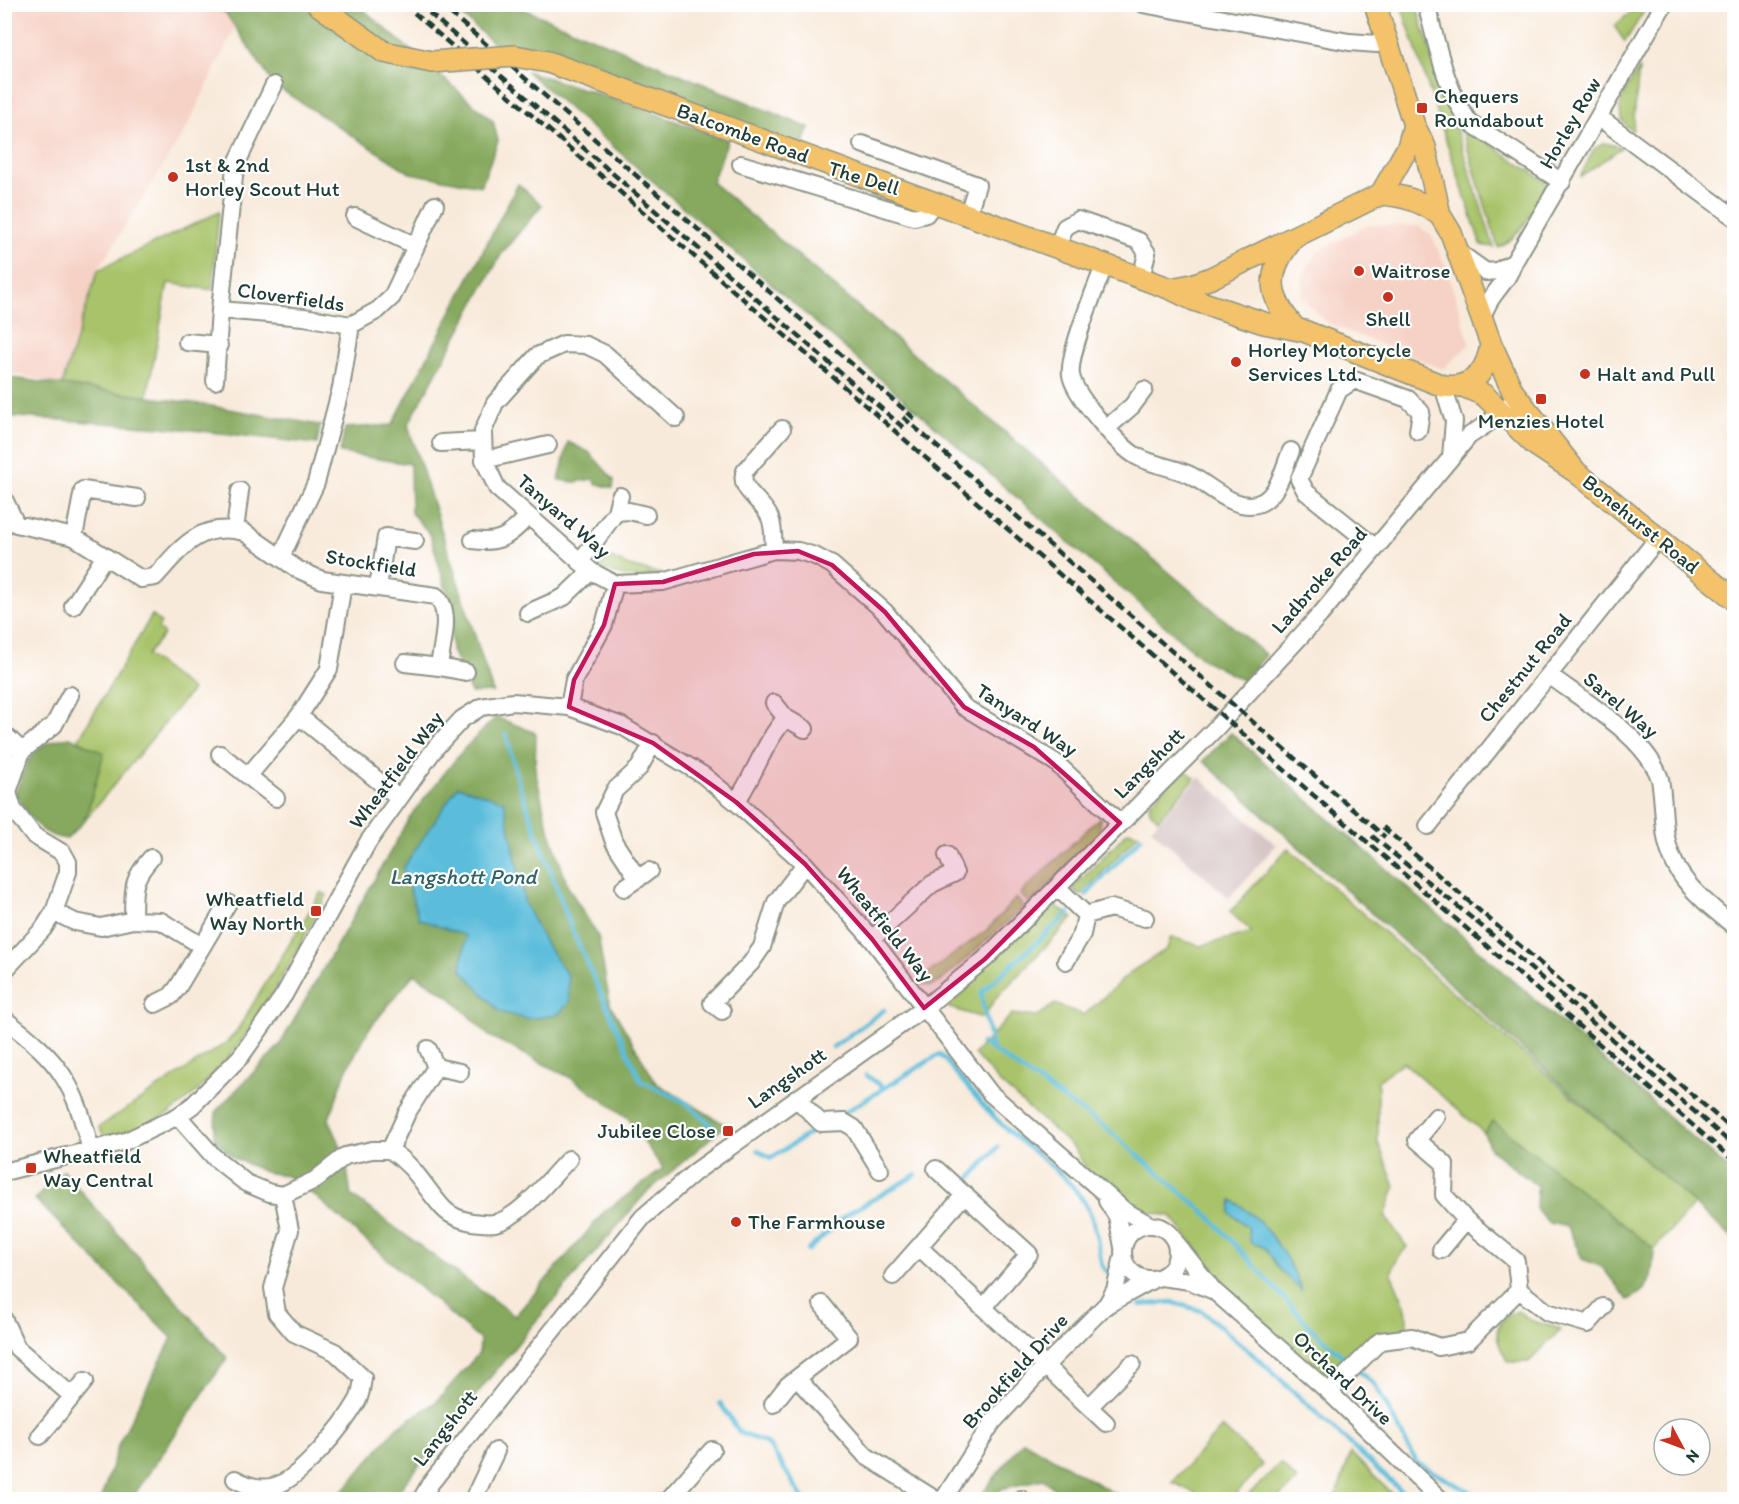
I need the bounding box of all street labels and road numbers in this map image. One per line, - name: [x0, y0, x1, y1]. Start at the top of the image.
- street label: Horley Row: [1533, 72, 1606, 173]
- street label: Balcombe Road: [674, 97, 813, 168]
- street label: The Dell: [826, 155, 903, 200]
- street label: Cloverfields: [236, 277, 346, 316]
- street label: Tanyard Way: [512, 468, 616, 563]
- street label: Bonehurst Road: [1578, 469, 1706, 579]
- street label: Ladbroke Road: [1265, 521, 1372, 638]
- street label: Stockfield: [324, 543, 418, 582]
- street label: Chestnut Road: [1473, 607, 1577, 727]
- street label: Sarel Way: [1579, 666, 1664, 743]
- street label: Tanyard Way: [972, 677, 1083, 762]
- street label: Wheatfield Way: [343, 706, 448, 834]
- street label: Langshott: [1108, 722, 1189, 803]
- street label: Wheatfield Way: [831, 861, 940, 987]
- street label: Langshott: [742, 1041, 831, 1114]
- street label: Brookfield Drive: [956, 1308, 1073, 1434]
- street label: Orchard Drive: [1288, 1325, 1398, 1430]
- street label: Langshott: [407, 1384, 482, 1471]

